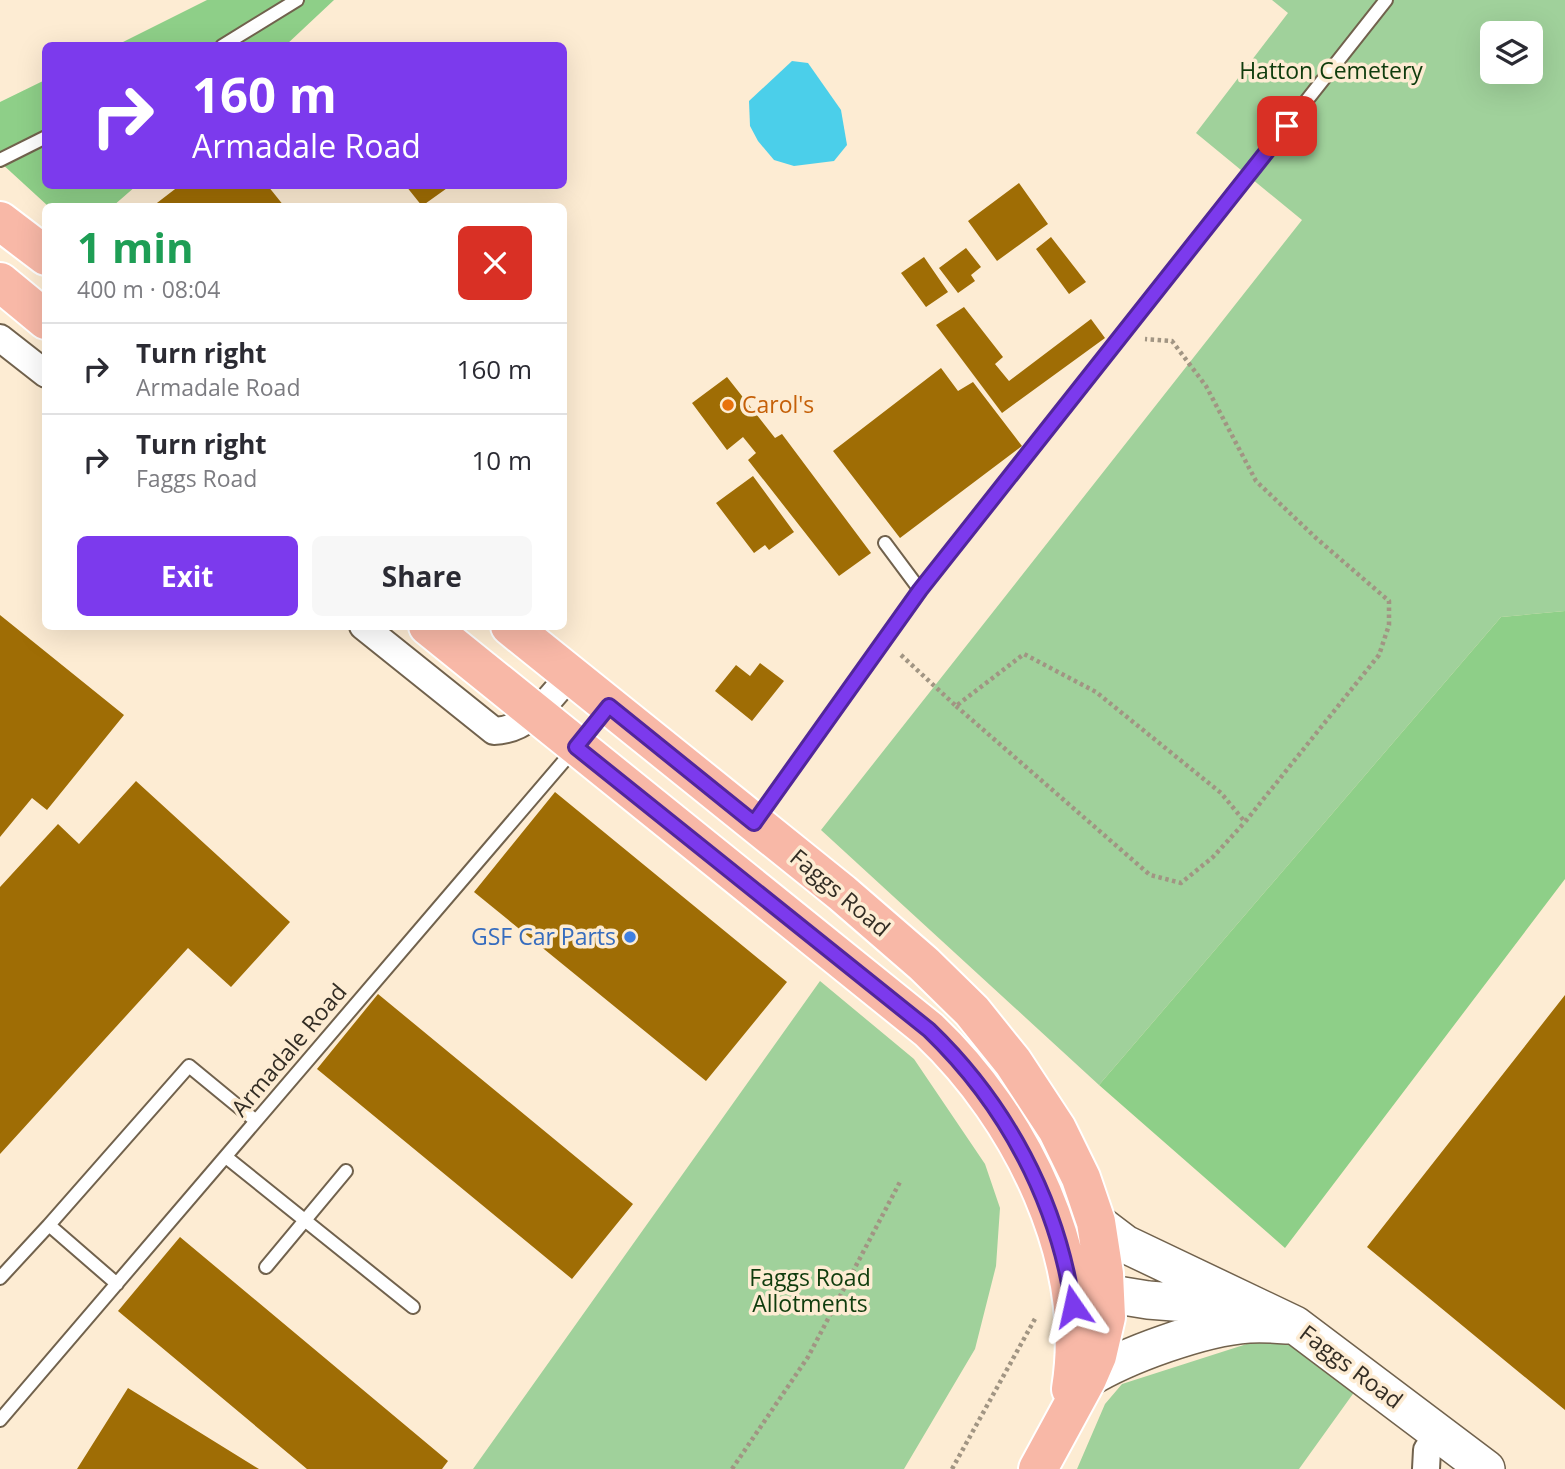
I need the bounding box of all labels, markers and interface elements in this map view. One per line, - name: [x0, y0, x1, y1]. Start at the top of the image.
- map controls: [1480, 21, 1543, 84]
- button: layers: [1480, 21, 1543, 84]
- park label: Hatton Cemetery: [1239, 54, 1423, 86]
- text: 160 m: [192, 61, 337, 127]
- icon: right: [77, 70, 168, 161]
- pin: [1257, 96, 1317, 156]
- icon: arrive: [1268, 107, 1306, 145]
- text: Armadale Road: [192, 124, 421, 167]
- text: 1 min: [77, 218, 194, 275]
- button: close: [458, 226, 532, 300]
- text: 400 m · 08:04: [77, 273, 220, 305]
- text: Turn right: [136, 335, 267, 371]
- icon: right: [77, 350, 115, 388]
- text: 160 m: [457, 351, 532, 387]
- text: Armadale Road: [136, 371, 300, 403]
- place label: Carol's: [742, 388, 814, 420]
- marker: Carol's: [720, 397, 736, 413]
- text: Turn right: [136, 426, 267, 462]
- icon: right: [77, 441, 115, 479]
- text: 10 m: [471, 442, 532, 478]
- text: Faggs Road: [136, 462, 257, 494]
- button: Exit: [77, 536, 298, 616]
- button: Share: [312, 536, 532, 616]
- street label: Faggs Road: [784, 841, 897, 944]
- place label: GSF Car Parts: [471, 920, 616, 952]
- marker: GSF Car Parts: [622, 929, 638, 945]
- street label: Armadale Road: [223, 976, 353, 1123]
- park label: Faggs Road Allotments: [749, 1261, 871, 1319]
- position arrow: [1036, 1269, 1110, 1343]
- street label: Faggs Road: [1293, 1317, 1410, 1416]

